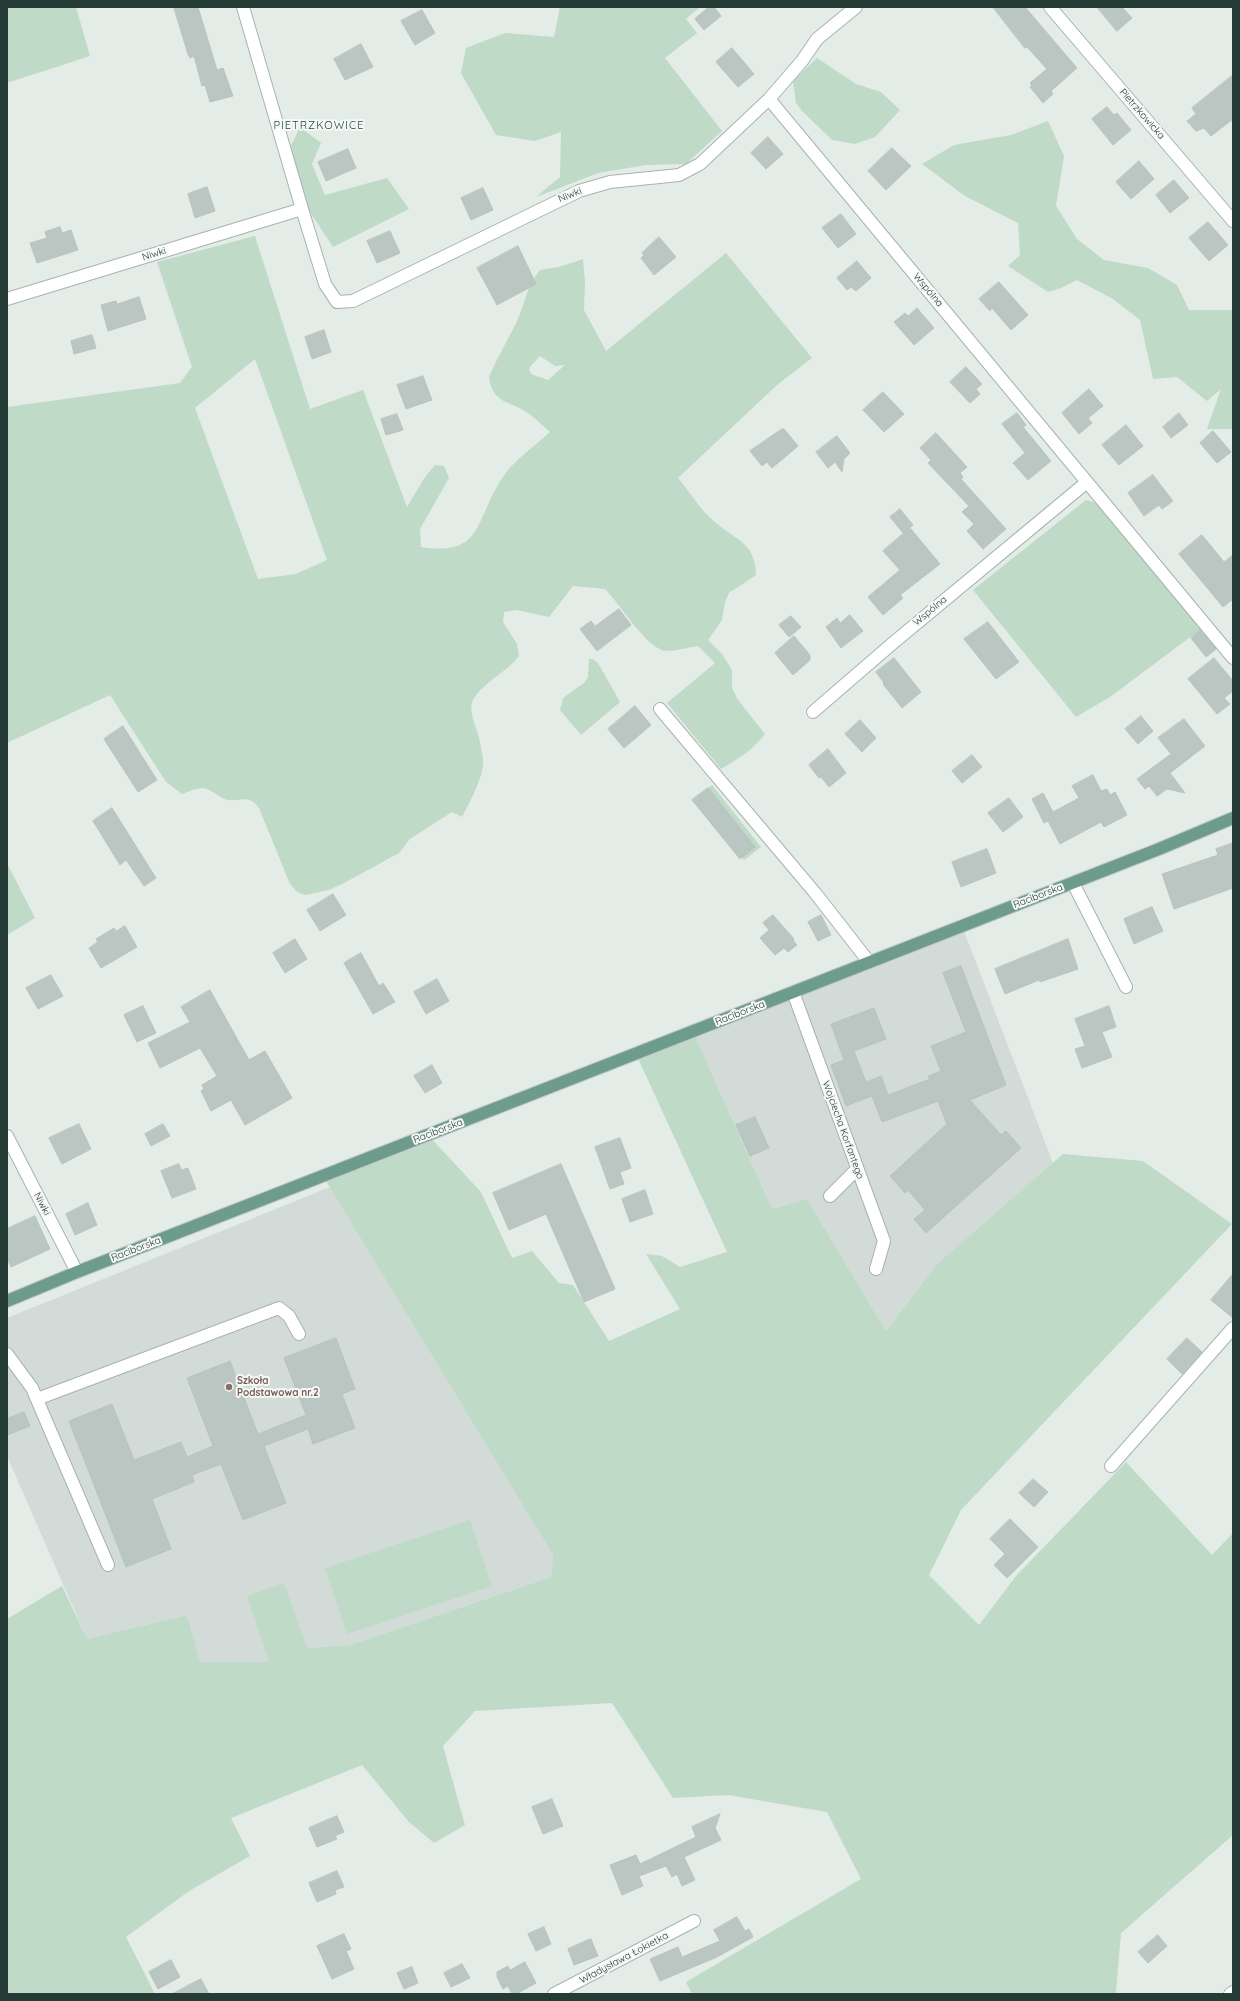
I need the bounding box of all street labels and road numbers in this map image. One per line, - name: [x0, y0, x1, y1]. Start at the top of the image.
- street label: Pietrzkowicka: [1117, 86, 1167, 142]
- street label: Niwki: [556, 185, 584, 205]
- street label: Niwki: [141, 245, 167, 263]
- street label: Wspólna: [910, 271, 946, 309]
- street label: Wspólna: [911, 593, 949, 629]
- street label: Raciborska: [1012, 881, 1064, 911]
- street label: Raciborska: [714, 998, 766, 1028]
- street label: Wojciecha Korfantego: [820, 1079, 866, 1181]
- street label: Raciborska: [412, 1116, 464, 1146]
- street label: Niwki: [31, 1190, 53, 1218]
- street label: Raciborska: [110, 1234, 162, 1264]
- street label: Władysława Łokietka: [578, 1930, 670, 1986]

